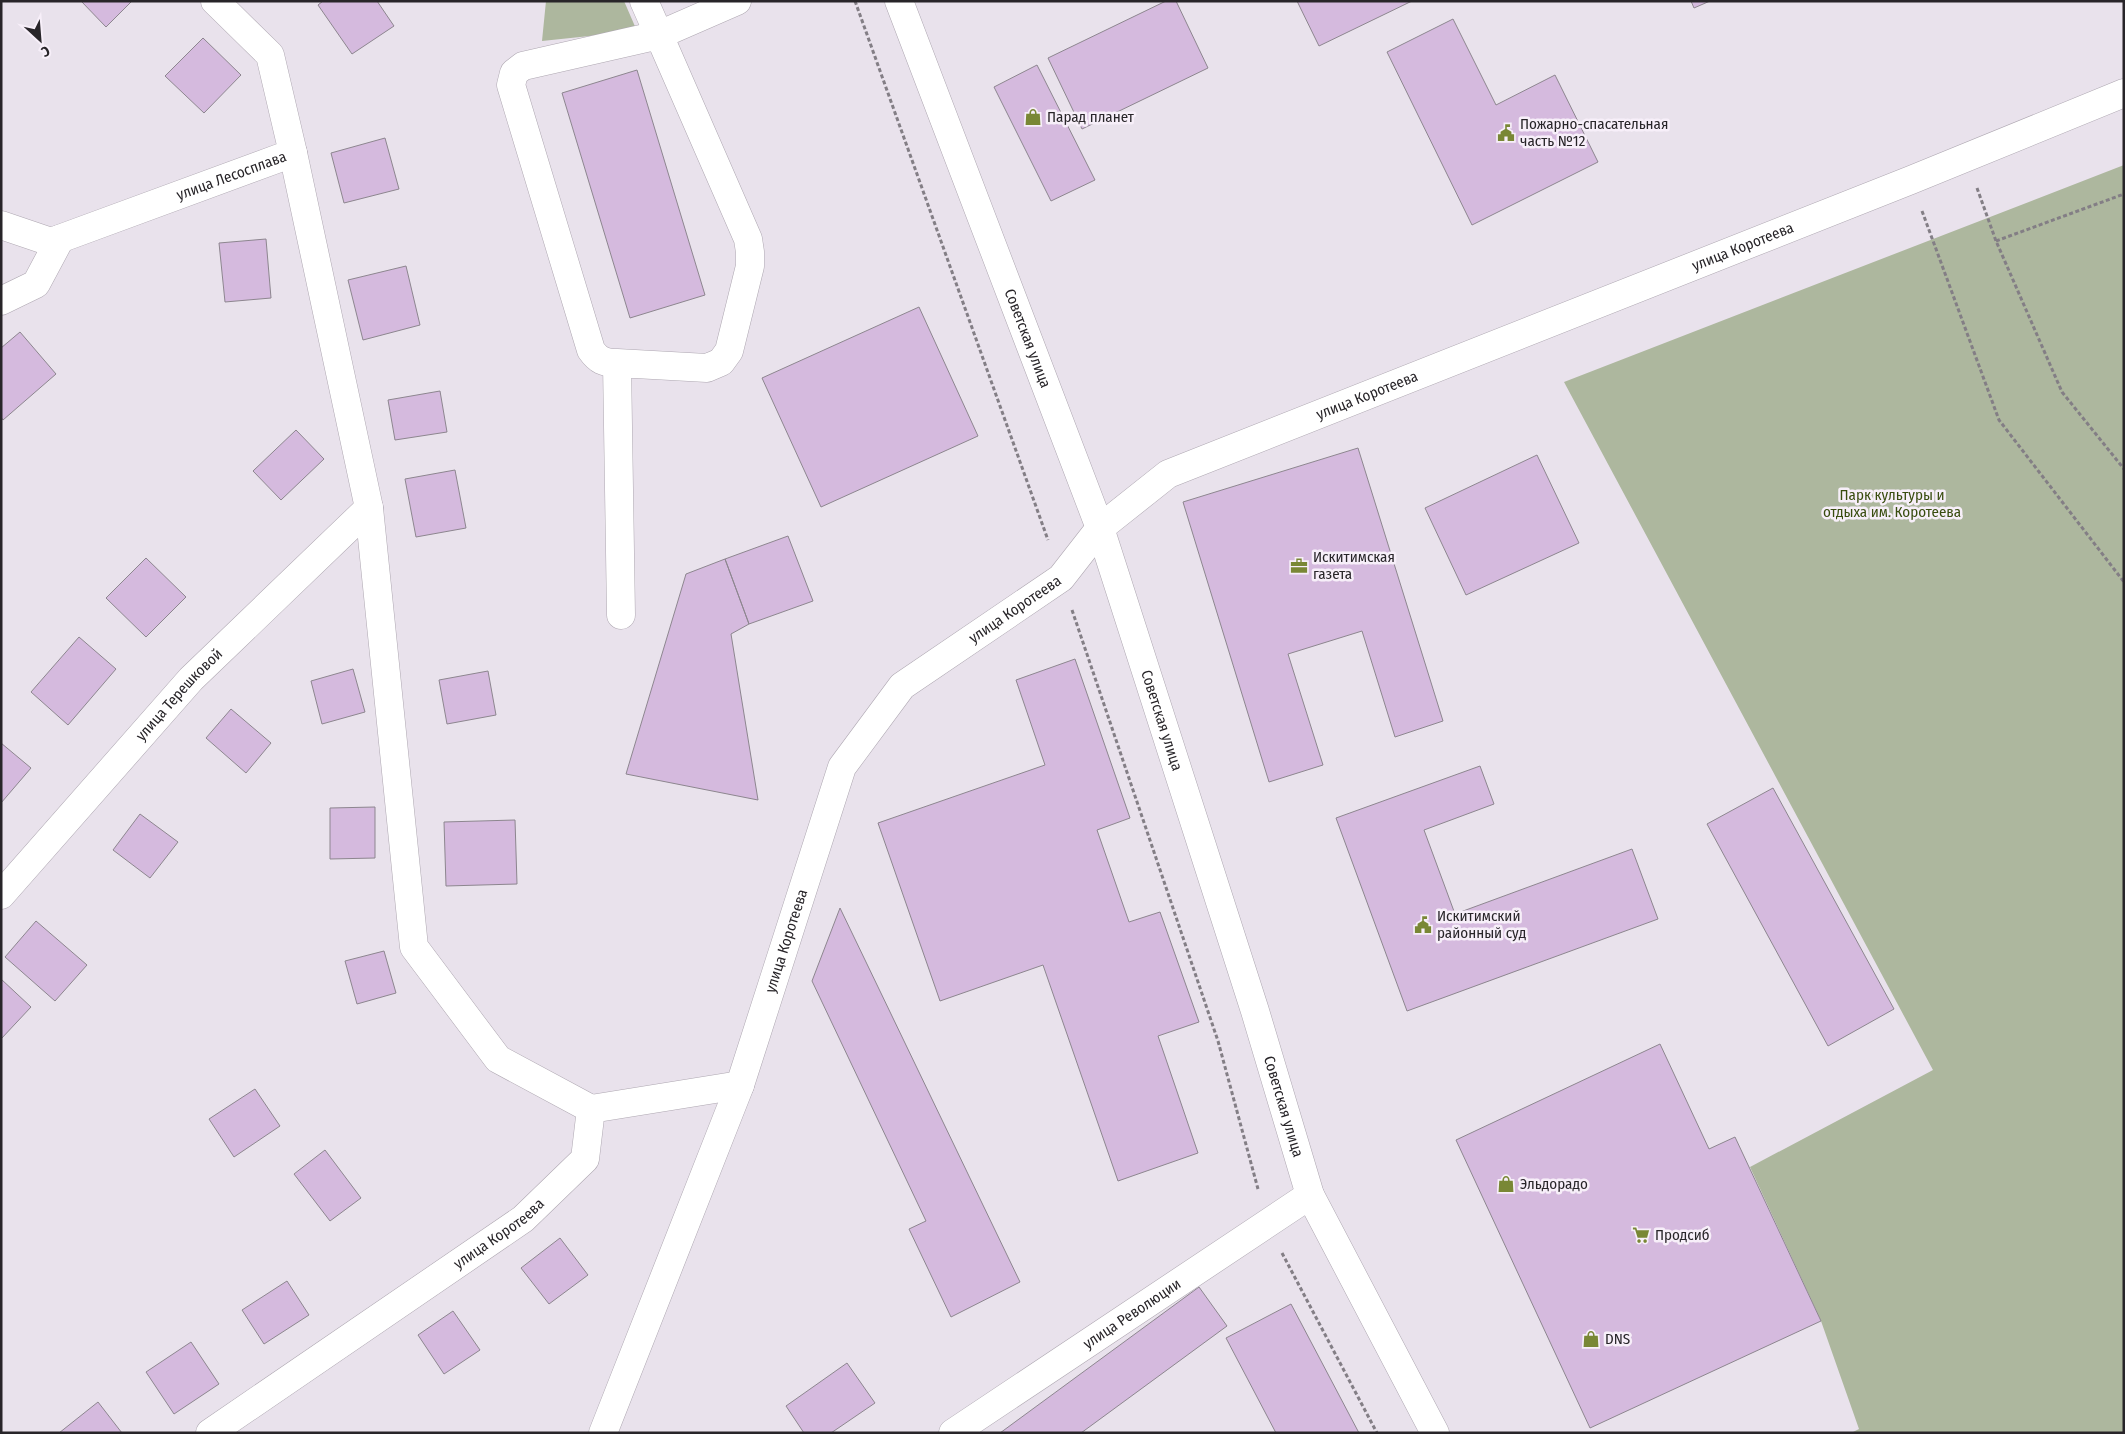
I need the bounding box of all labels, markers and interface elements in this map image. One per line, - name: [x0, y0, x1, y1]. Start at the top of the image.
- north arrow: [15, 15, 65, 65]
- text: С: [38, 42, 53, 61]
- shop icon: Парад планет: [1023, 107, 1043, 127]
- place label: Парад планет: [1047, 108, 1135, 126]
- place label: Пожарно-спасательная часть №12: [1520, 115, 1668, 150]
- public building icon: Пожарно-спасательная часть №12: [1496, 123, 1516, 143]
- street label: улица Лесосплава: [174, 147, 289, 204]
- street label: улица Коротеева: [1689, 218, 1796, 275]
- street label: Советская улица: [1001, 286, 1055, 390]
- street label: улица Коротеева: [1314, 367, 1420, 423]
- park label: Парк культуры и отдыха им. Коротеева: [1823, 486, 1961, 521]
- place label: Искитимская газета: [1313, 548, 1395, 583]
- office icon: Искитимская газета: [1289, 556, 1309, 576]
- street label: улица Коротеева: [965, 572, 1065, 647]
- street label: улица Терешковой: [132, 645, 226, 744]
- street label: Советская улица: [1137, 668, 1186, 773]
- street label: улица Коротеева: [761, 887, 811, 995]
- place label: Искитимский районный суд: [1437, 907, 1526, 942]
- public building icon: Искитимский районный суд: [1413, 915, 1433, 935]
- street label: Советская улица: [1260, 1054, 1307, 1159]
- shop icon: Эльдорадо: [1496, 1174, 1516, 1194]
- place label: Эльдорадо: [1520, 1175, 1588, 1193]
- street label: улица Коротеева: [450, 1195, 548, 1273]
- supermarket icon: Продсиб: [1631, 1225, 1651, 1245]
- place label: Продсиб: [1655, 1226, 1710, 1244]
- street label: улица Революции: [1080, 1275, 1184, 1353]
- shop icon: DNS: [1581, 1329, 1601, 1349]
- place label: DNS: [1605, 1330, 1630, 1348]

